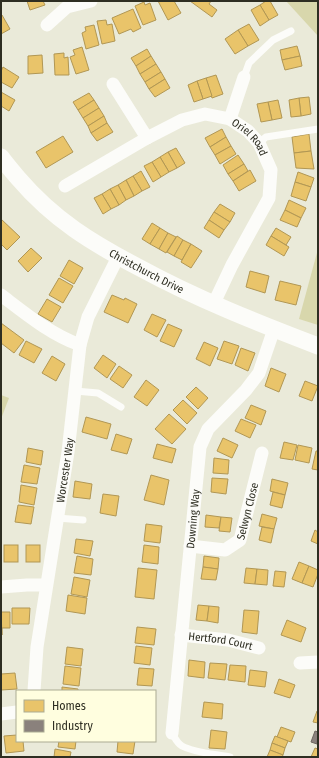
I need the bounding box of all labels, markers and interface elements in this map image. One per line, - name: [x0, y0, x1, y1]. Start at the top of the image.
- street label: Oriel Road: [229, 116, 270, 158]
- street label: Christchurch Drive: [107, 246, 186, 296]
- street label: Worcester Way: [54, 437, 76, 504]
- street label: Selwyn Close: [234, 481, 261, 541]
- street label: Downing Way: [184, 489, 202, 549]
- street label: Hertford Court: [188, 629, 254, 653]
- legend: [16, 690, 156, 742]
- text: Homes: [52, 699, 86, 713]
- text: Industry: [52, 719, 93, 733]

